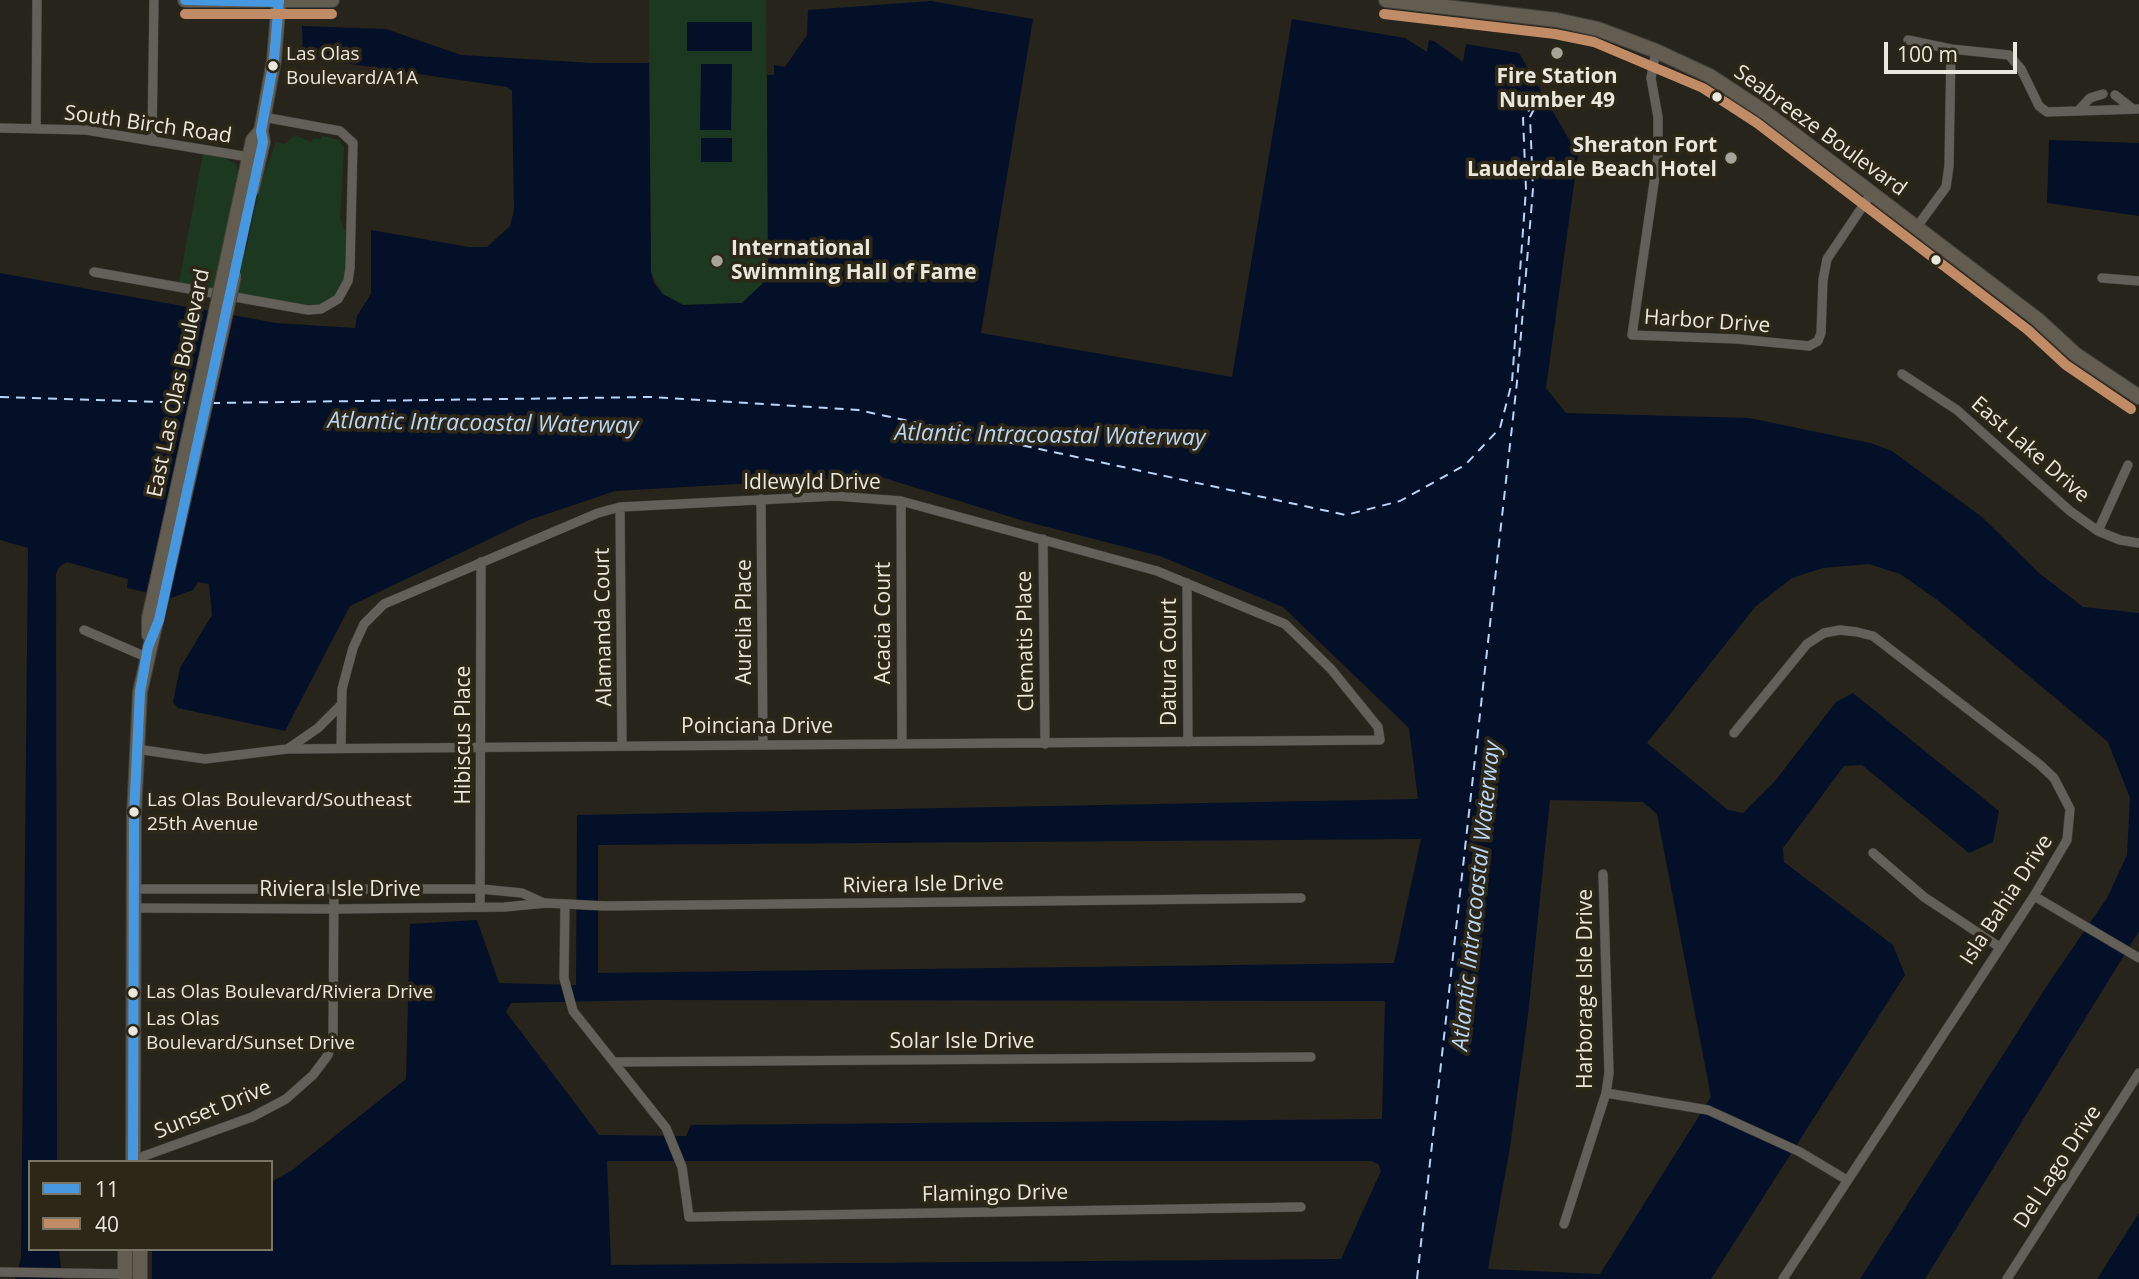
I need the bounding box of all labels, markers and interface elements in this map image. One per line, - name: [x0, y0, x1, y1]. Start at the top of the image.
- scale bar: [1887, 28, 2020, 72]
- text: 100 m: [1897, 40, 1958, 68]
- place label: Las Olas Boulevard/A1A: [286, 44, 418, 88]
- marker: Fire Station Number 49: [1549, 45, 1565, 61]
- marker: Las Olas Boulevard/A1A: [266, 59, 280, 73]
- street label: Seabreeze Boulevard: [1729, 60, 1911, 202]
- place label: Fire Station Number 49: [1496, 64, 1618, 114]
- unlabelled marker: [1710, 90, 1724, 104]
- street label: South Birch Road: [63, 101, 233, 149]
- place label: Sheraton Fort Lauderdale Beach Hotel: [1467, 133, 1717, 183]
- marker: Sheraton Fort Lauderdale Beach Hotel: [1723, 150, 1739, 166]
- place label: International Swimming Hall of Fame: [731, 236, 977, 286]
- marker: International Swimming Hall of Fame: [709, 253, 725, 269]
- unlabelled marker: [1929, 253, 1943, 267]
- street label: East Las Olas Boulevard: [142, 266, 216, 500]
- street label: Harbor Drive: [1643, 305, 1771, 339]
- street label: East Lake Drive: [1966, 392, 2094, 508]
- water label: Atlantic Intracoastal Waterway: [327, 407, 639, 441]
- water label: Atlantic Intracoastal Waterway: [894, 419, 1206, 453]
- street label: Idlewyld Drive: [743, 470, 881, 496]
- street label: Alamanda Court: [590, 547, 618, 707]
- street label: Aurelia Place: [732, 559, 758, 685]
- street label: Acacia Court: [871, 562, 897, 684]
- street label: Clematis Place: [1012, 570, 1040, 712]
- street label: Datura Court: [1157, 598, 1183, 726]
- street label: Hibiscus Place: [451, 666, 477, 804]
- street label: Poinciana Drive: [681, 714, 833, 740]
- water label: Atlantic Intracoastal Waterway: [1447, 740, 1507, 1052]
- place label: Las Olas Boulevard/Southeast 25th Avenue: [147, 790, 412, 834]
- marker: Las Olas Boulevard/Southeast 25th Avenue: [127, 805, 141, 819]
- street label: Isla Bahia Drive: [1956, 830, 2058, 970]
- street label: Riviera Isle Drive: [842, 871, 1004, 899]
- street label: Riviera Isle Drive: [259, 877, 421, 903]
- street label: Harborage Isle Drive: [1573, 889, 1599, 1089]
- place label: Las Olas Boulevard/Riviera Drive: [146, 982, 433, 1004]
- marker: Las Olas Boulevard/Riviera Drive: [126, 986, 140, 1000]
- place label: Las Olas Boulevard/Sunset Drive: [146, 1009, 355, 1053]
- marker: Las Olas Boulevard/Sunset Drive: [126, 1024, 140, 1038]
- street label: Solar Isle Drive: [890, 1029, 1034, 1055]
- street label: Sunset Drive: [151, 1075, 275, 1145]
- street label: Del Lago Drive: [2009, 1101, 2107, 1233]
- legend: [28, 1160, 273, 1251]
- text: 11: [95, 1175, 119, 1203]
- street label: Flamingo Drive: [922, 1180, 1068, 1208]
- text: 40: [95, 1210, 119, 1238]

